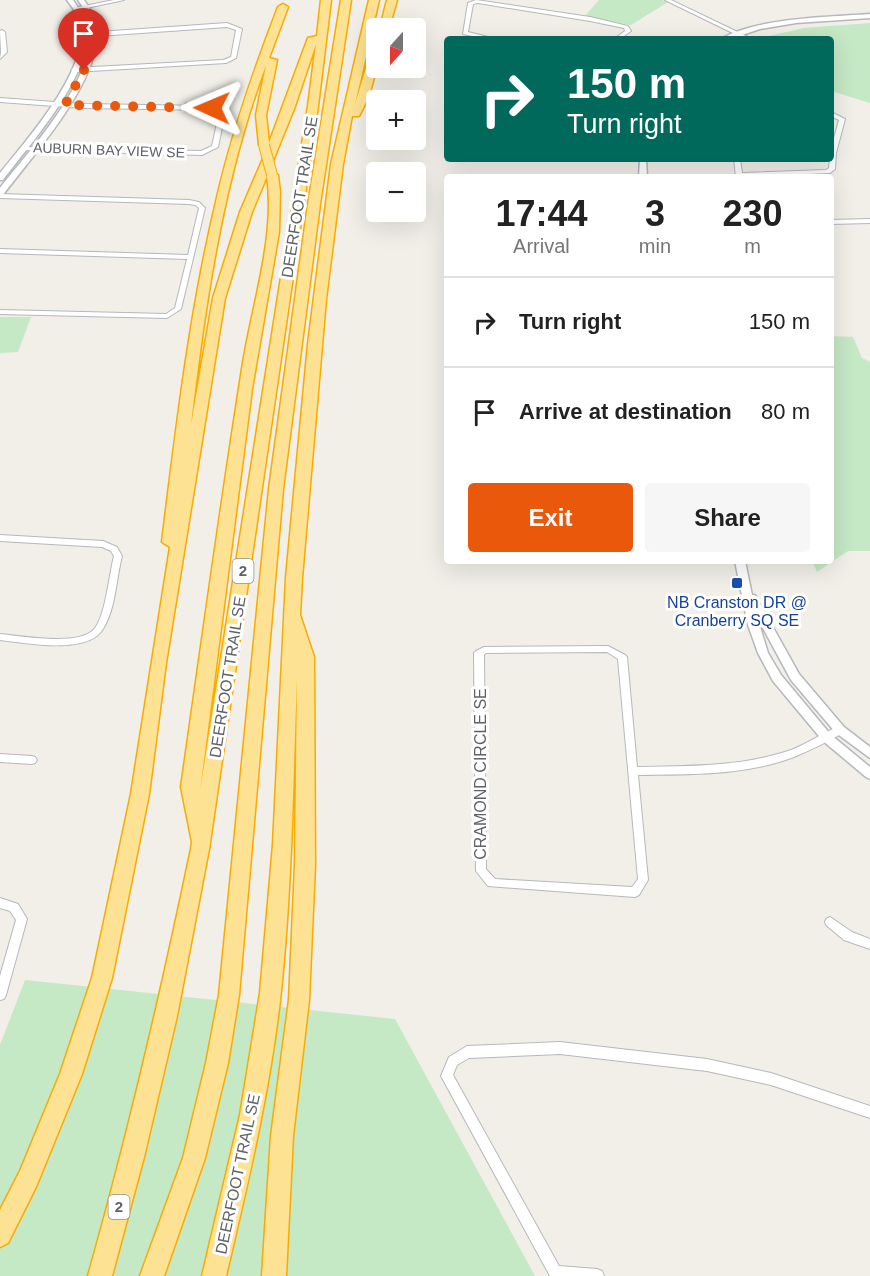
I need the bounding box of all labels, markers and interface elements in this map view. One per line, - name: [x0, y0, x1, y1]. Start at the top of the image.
- pin: [58, 8, 109, 70]
- icon: arrive: [67, 17, 100, 50]
- north arrow: [366, 18, 426, 78]
- map controls: [366, 18, 426, 222]
- icon: right: [468, 60, 546, 138]
- text: 150 m: [567, 60, 686, 107]
- position arrow: [180, 76, 244, 140]
- button: +: [366, 90, 426, 150]
- text: Turn right: [567, 109, 682, 139]
- street label: DEERFOOT TRAIL SE: [278, 115, 321, 279]
- street label: AUBURN BAY VIEW SE: [33, 139, 185, 161]
- button: −: [366, 162, 426, 222]
- text: 17:44: [495, 193, 587, 234]
- text: 3: [645, 193, 665, 234]
- text: 230: [722, 193, 783, 234]
- text: Arrival: [513, 235, 570, 257]
- text: min: [639, 235, 671, 257]
- text: m: [744, 235, 761, 257]
- icon: right: [468, 306, 501, 339]
- text: Turn right: [519, 309, 621, 334]
- text: 150 m: [749, 309, 810, 334]
- icon: arrive: [468, 396, 501, 429]
- text: Arrive at destination: [519, 399, 732, 424]
- text: 80 m: [761, 399, 810, 424]
- button: Exit: [468, 483, 633, 552]
- button: Share: [645, 483, 810, 552]
- road number: 2: [232, 559, 254, 583]
- marker: NB Cranston DR @ Cranberry SQ SE: [730, 576, 744, 590]
- place label: NB Cranston DR @ Cranberry SQ SE: [667, 594, 807, 629]
- street label: DEERFOOT TRAIL SE: [206, 595, 249, 759]
- street label: CRAMOND CIRCLE SE: [472, 688, 489, 860]
- street label: DEERFOOT TRAIL SE: [212, 1092, 263, 1256]
- road number: 2: [108, 1195, 130, 1219]

